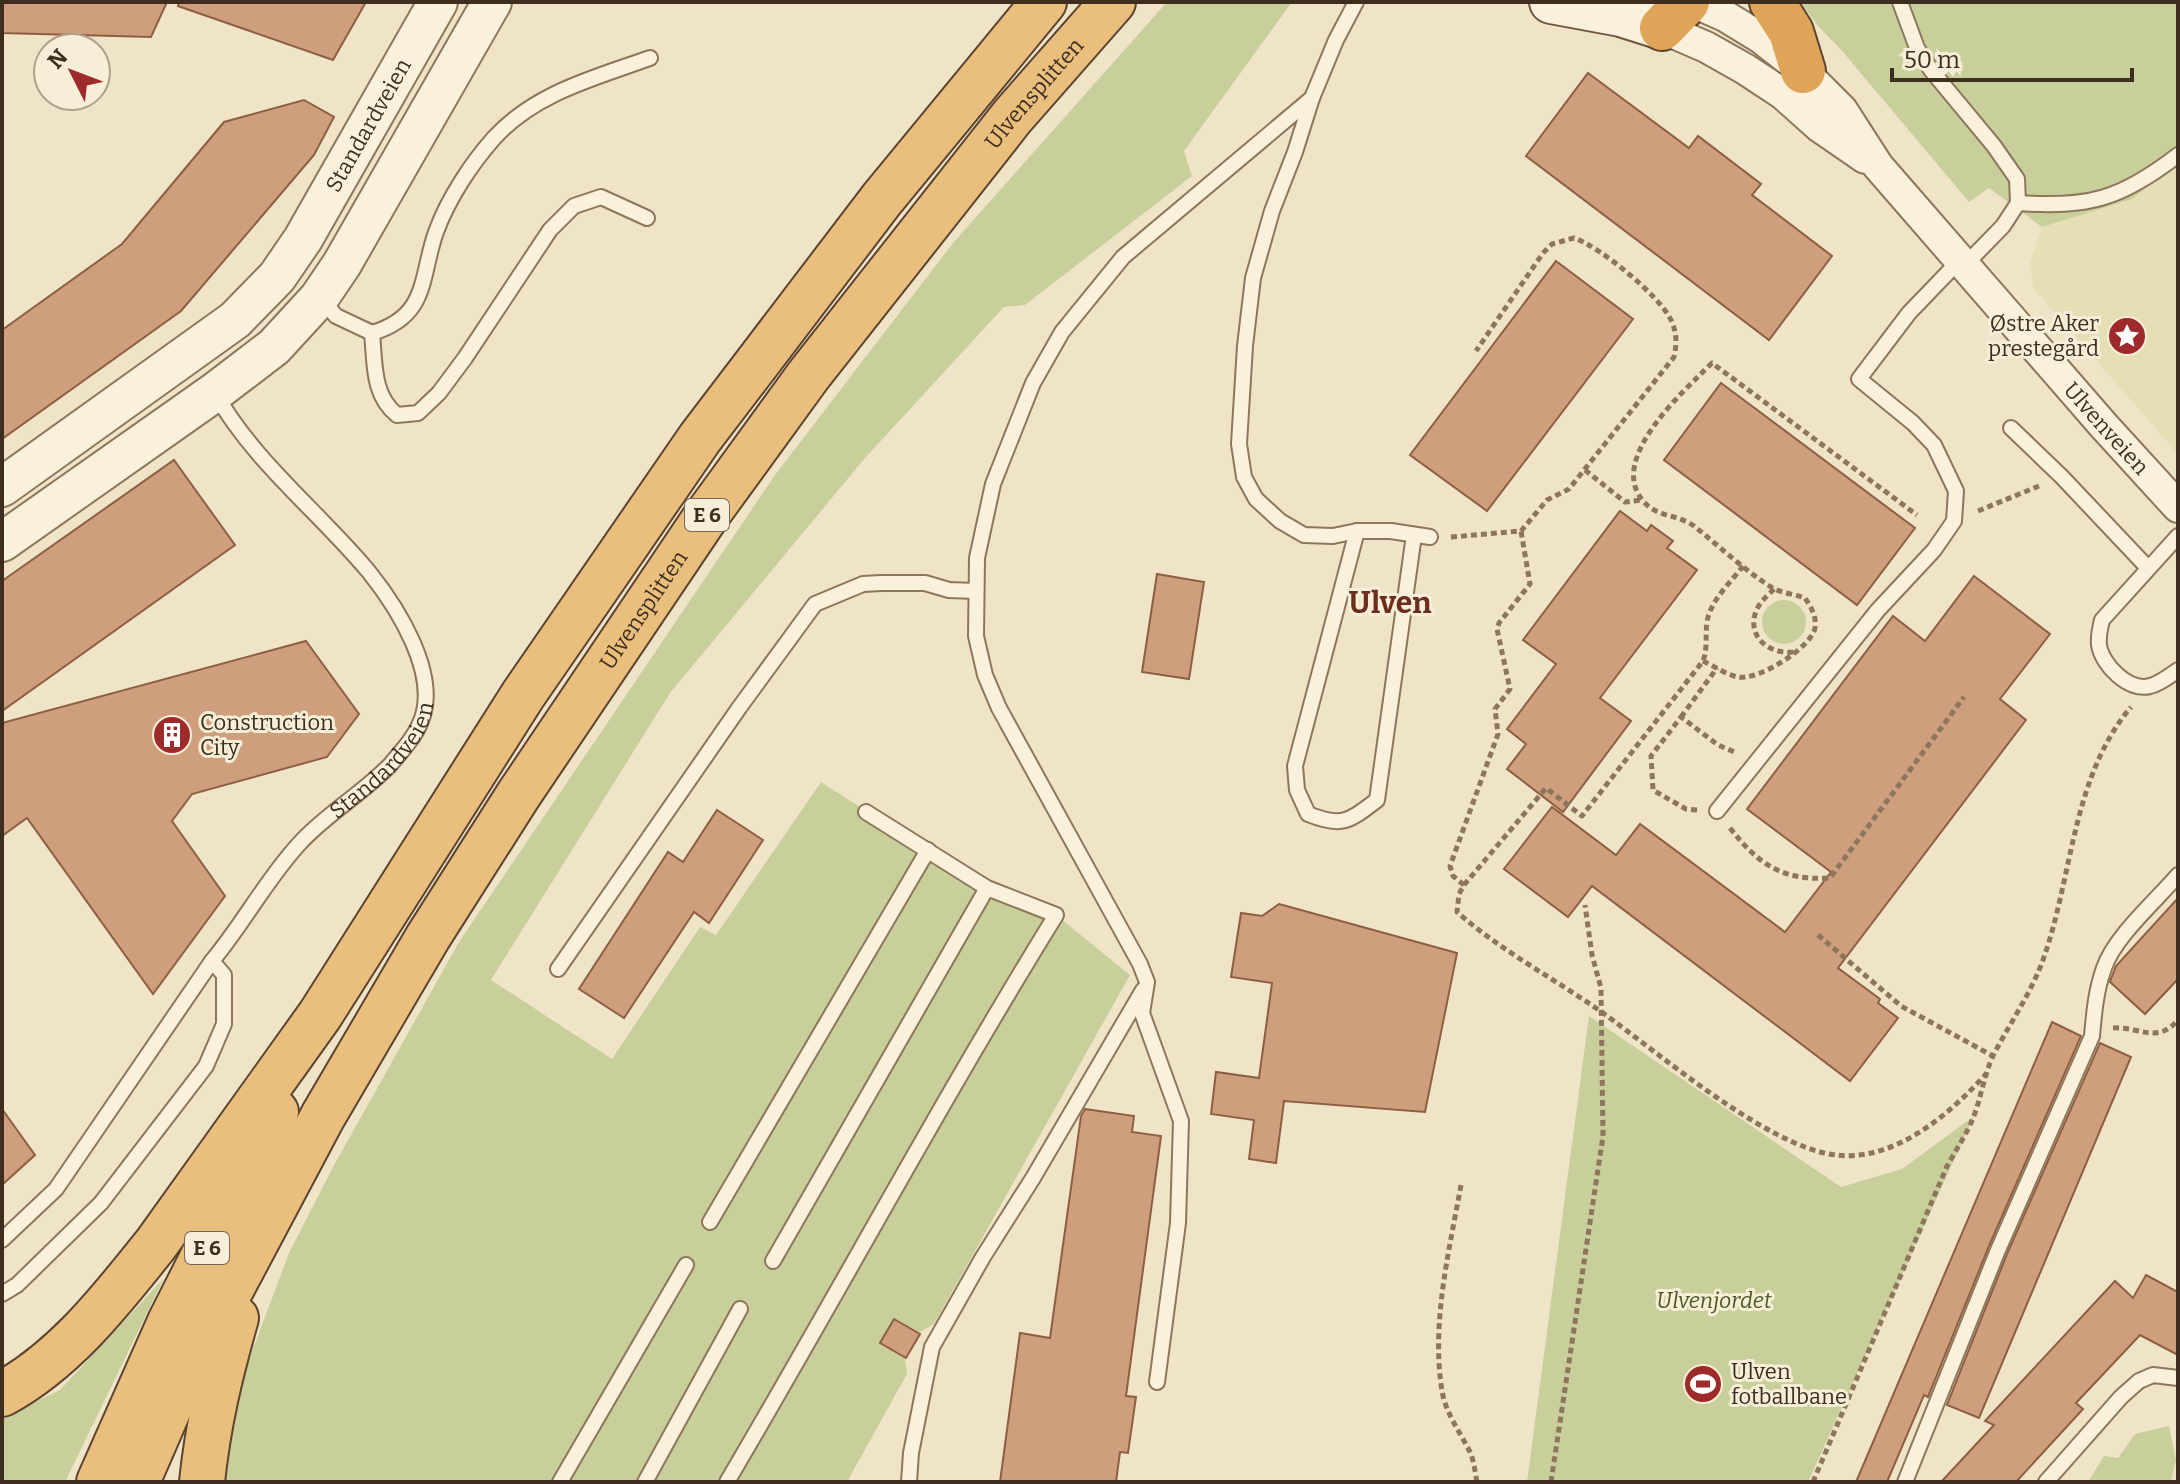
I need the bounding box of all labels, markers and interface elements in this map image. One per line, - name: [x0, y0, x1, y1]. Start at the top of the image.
- north arrow: [32, 32, 112, 112]
- street label: Ulvensplitten: [979, 32, 1089, 154]
- scale bar: [1892, 32, 2132, 82]
- text: N: [42, 44, 73, 74]
- text: 50 m: [1904, 46, 1960, 74]
- street label: Standardveien: [320, 54, 417, 197]
- place label: Østre Aker prestegård: [1988, 310, 2099, 362]
- place icon: Østre Aker prestegård: [2106, 315, 2148, 357]
- street label: Ulvenveien: [2058, 377, 2155, 480]
- road number: E 6: [685, 499, 729, 531]
- street label: Ulvensplitten: [594, 545, 693, 675]
- district label: Ulven: [1349, 585, 1432, 621]
- street label: Standardveien: [324, 700, 440, 825]
- place label: Construction City: [200, 709, 334, 761]
- building icon: Construction City: [151, 714, 193, 756]
- road number: E 6: [185, 1232, 229, 1264]
- park label: Ulvenjordet: [1656, 1287, 1772, 1314]
- place label: Ulven fotballbane: [1731, 1358, 1847, 1410]
- sports icon: Ulven fotballbane: [1682, 1363, 1724, 1405]

